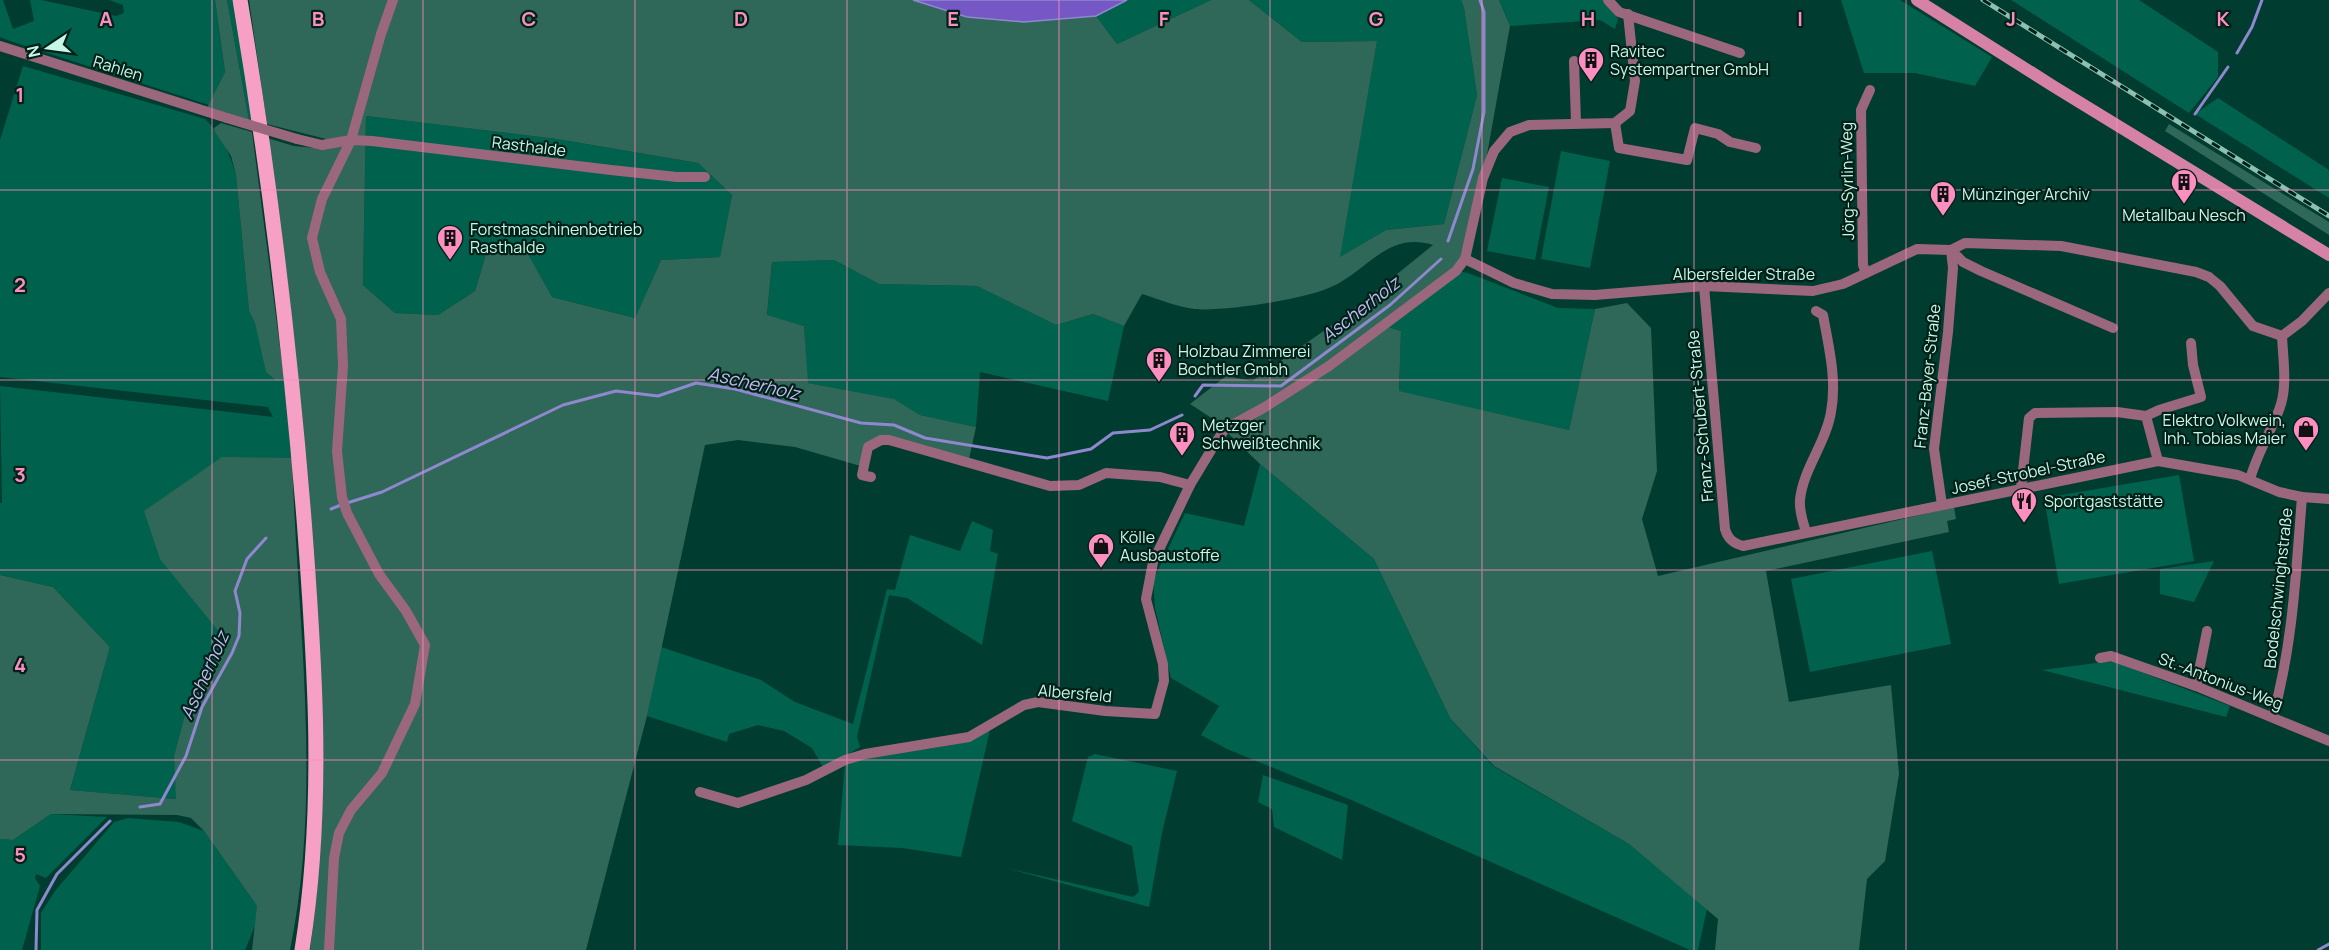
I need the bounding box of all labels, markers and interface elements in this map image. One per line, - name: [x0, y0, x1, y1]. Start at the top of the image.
- text: A: [99, 5, 113, 32]
- text: B: [312, 5, 325, 32]
- text: C: [522, 5, 536, 32]
- text: D: [734, 5, 748, 32]
- text: E: [947, 5, 959, 32]
- text: F: [1159, 5, 1170, 32]
- text: G: [1369, 5, 1384, 32]
- text: H: [1581, 5, 1595, 32]
- text: I: [1797, 5, 1803, 32]
- text: J: [2006, 5, 2016, 32]
- text: K: [2217, 5, 2230, 32]
- north arrow: [18, 18, 78, 78]
- place label: Ravitec Systempartner GmbH: [1610, 40, 1769, 80]
- text: N: [21, 43, 45, 59]
- building icon: Ravitec Systempartner GmbH: [1576, 45, 1606, 83]
- street label: Rahlen: [90, 50, 146, 86]
- text: 1: [16, 81, 24, 108]
- street label: Jörg-Syrlin-Weg: [1835, 122, 1859, 240]
- street label: Rasthalde: [491, 131, 567, 161]
- building icon: Metallbau Nesch: [2169, 167, 2199, 205]
- building icon: Münzinger Archiv: [1928, 179, 1958, 217]
- place label: Münzinger Archiv: [1962, 183, 2090, 205]
- place label: Metallbau Nesch: [2122, 204, 2246, 226]
- place label: Forstmaschinenbetrieb Rasthalde: [470, 218, 642, 258]
- building icon: Forstmaschinenbetrieb Rasthalde: [435, 223, 465, 261]
- street label: Albersfelder Straße: [1673, 263, 1815, 285]
- water label: Ascherholz: [1316, 269, 1406, 347]
- text: 2: [14, 271, 26, 298]
- street label: Franz-Bayer-Straße: [1908, 303, 1946, 449]
- street label: Franz-Schubert-Straße: [1682, 329, 1718, 503]
- place label: Holzbau Zimmerei Bochtler Gmbh: [1178, 340, 1310, 380]
- building icon: Holzbau Zimmerei Bochtler Gmbh: [1144, 345, 1174, 383]
- water label: Ascherholz: [706, 361, 805, 406]
- place label: Elektro Volkwein, Inh. Tobias Maier: [2163, 409, 2286, 449]
- place label: Metzger Schweißtechnik: [1202, 414, 1321, 454]
- shop icon: Elektro Volkwein, Inh. Tobias Maier: [2291, 414, 2321, 452]
- building icon: Metzger Schweißtechnik: [1167, 419, 1197, 457]
- street label: Josef-Strobel-Straße: [1949, 445, 2107, 499]
- text: 3: [14, 461, 26, 488]
- restaurant icon: Sportgaststätte: [2009, 486, 2039, 524]
- place label: Sportgaststätte: [2044, 490, 2163, 512]
- street label: Bodelschwinghstraße: [2259, 507, 2297, 669]
- place label: Kölle Ausbaustoffe: [1120, 526, 1220, 566]
- shop icon: Kölle Ausbaustoffe: [1086, 531, 1116, 569]
- water label: Ascherholz: [174, 625, 235, 723]
- street label: St.-Antonius-Weg: [2155, 647, 2287, 715]
- text: 4: [14, 651, 26, 678]
- street label: Albersfeld: [1037, 679, 1113, 707]
- text: 5: [14, 841, 26, 868]

